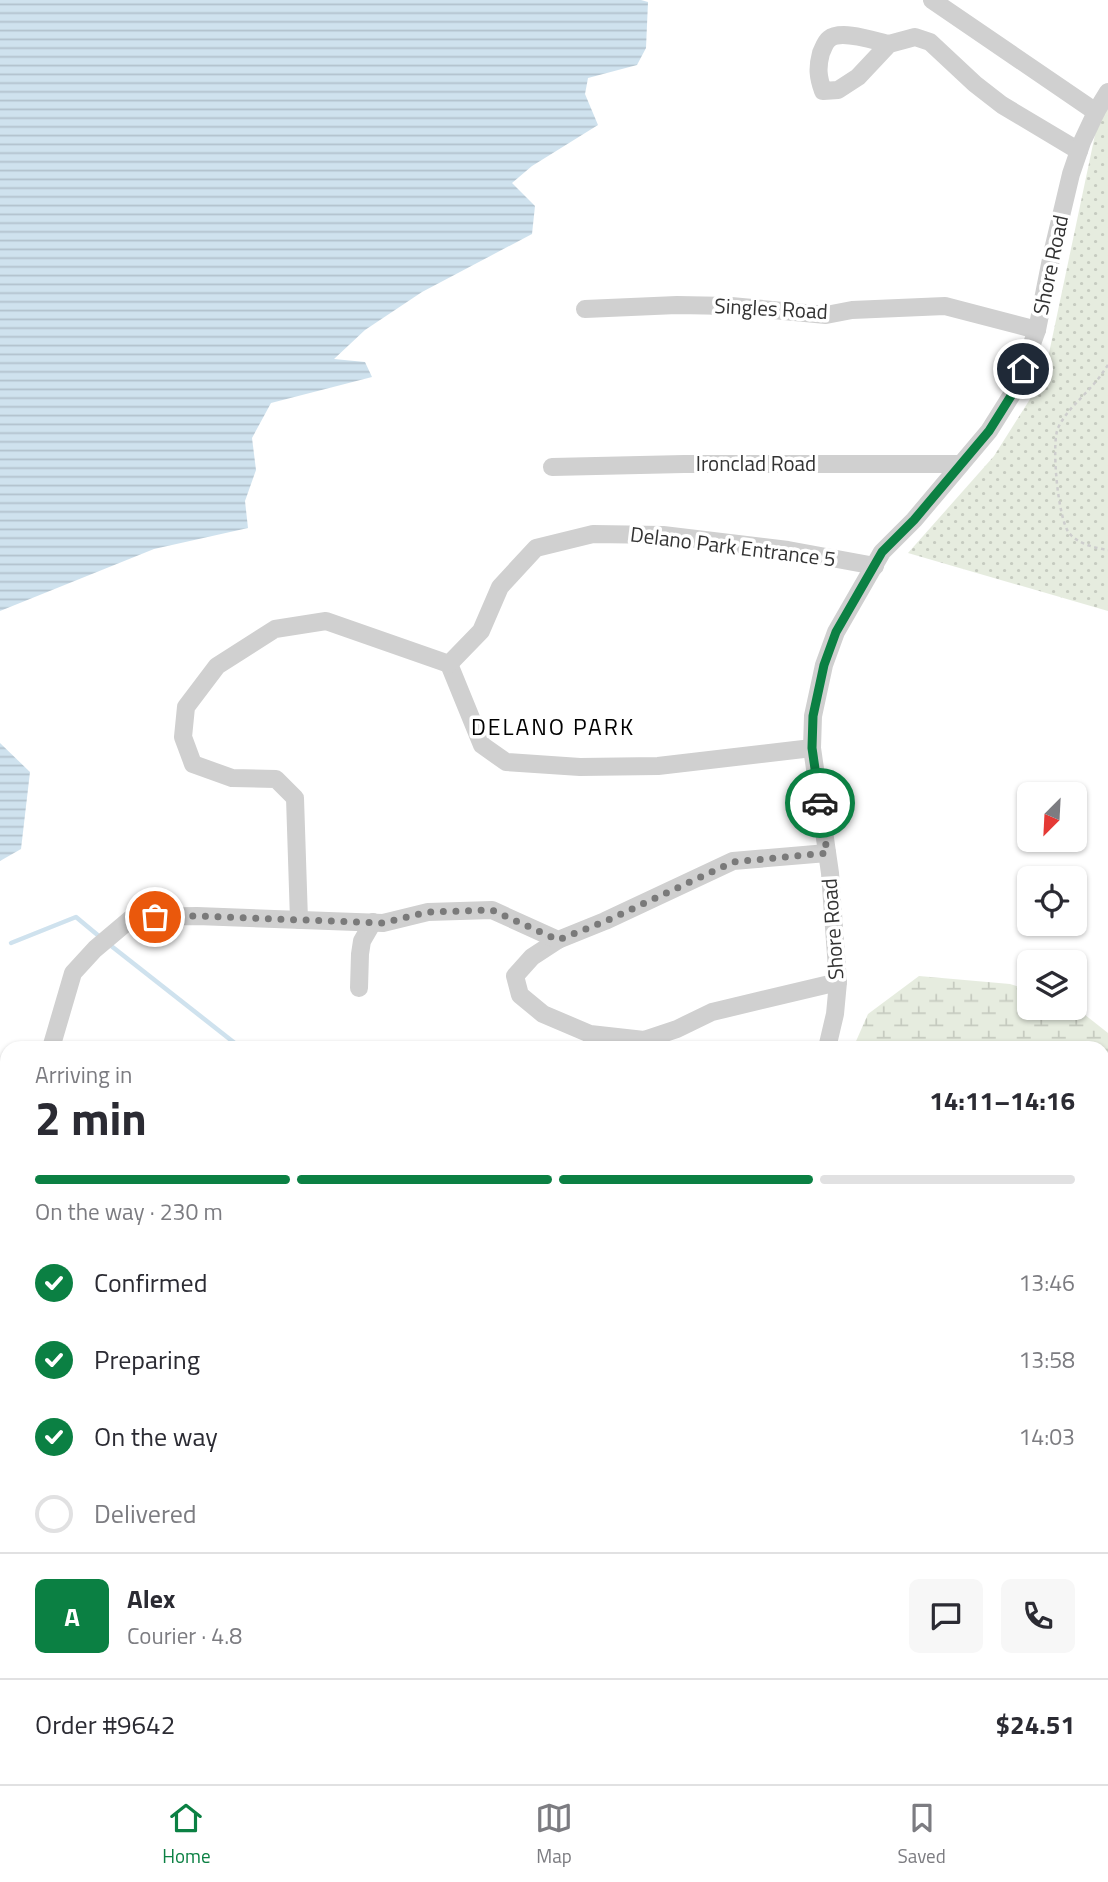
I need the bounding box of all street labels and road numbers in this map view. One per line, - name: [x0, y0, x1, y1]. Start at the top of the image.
- street label: Shore Road: [1024, 212, 1076, 318]
- street label: Singles Road: [714, 289, 828, 327]
- street label: Ironclad Road: [696, 447, 816, 479]
- street label: Delano Park Entrance 5: [629, 518, 838, 574]
- street label: Shore Road: [813, 877, 852, 981]

